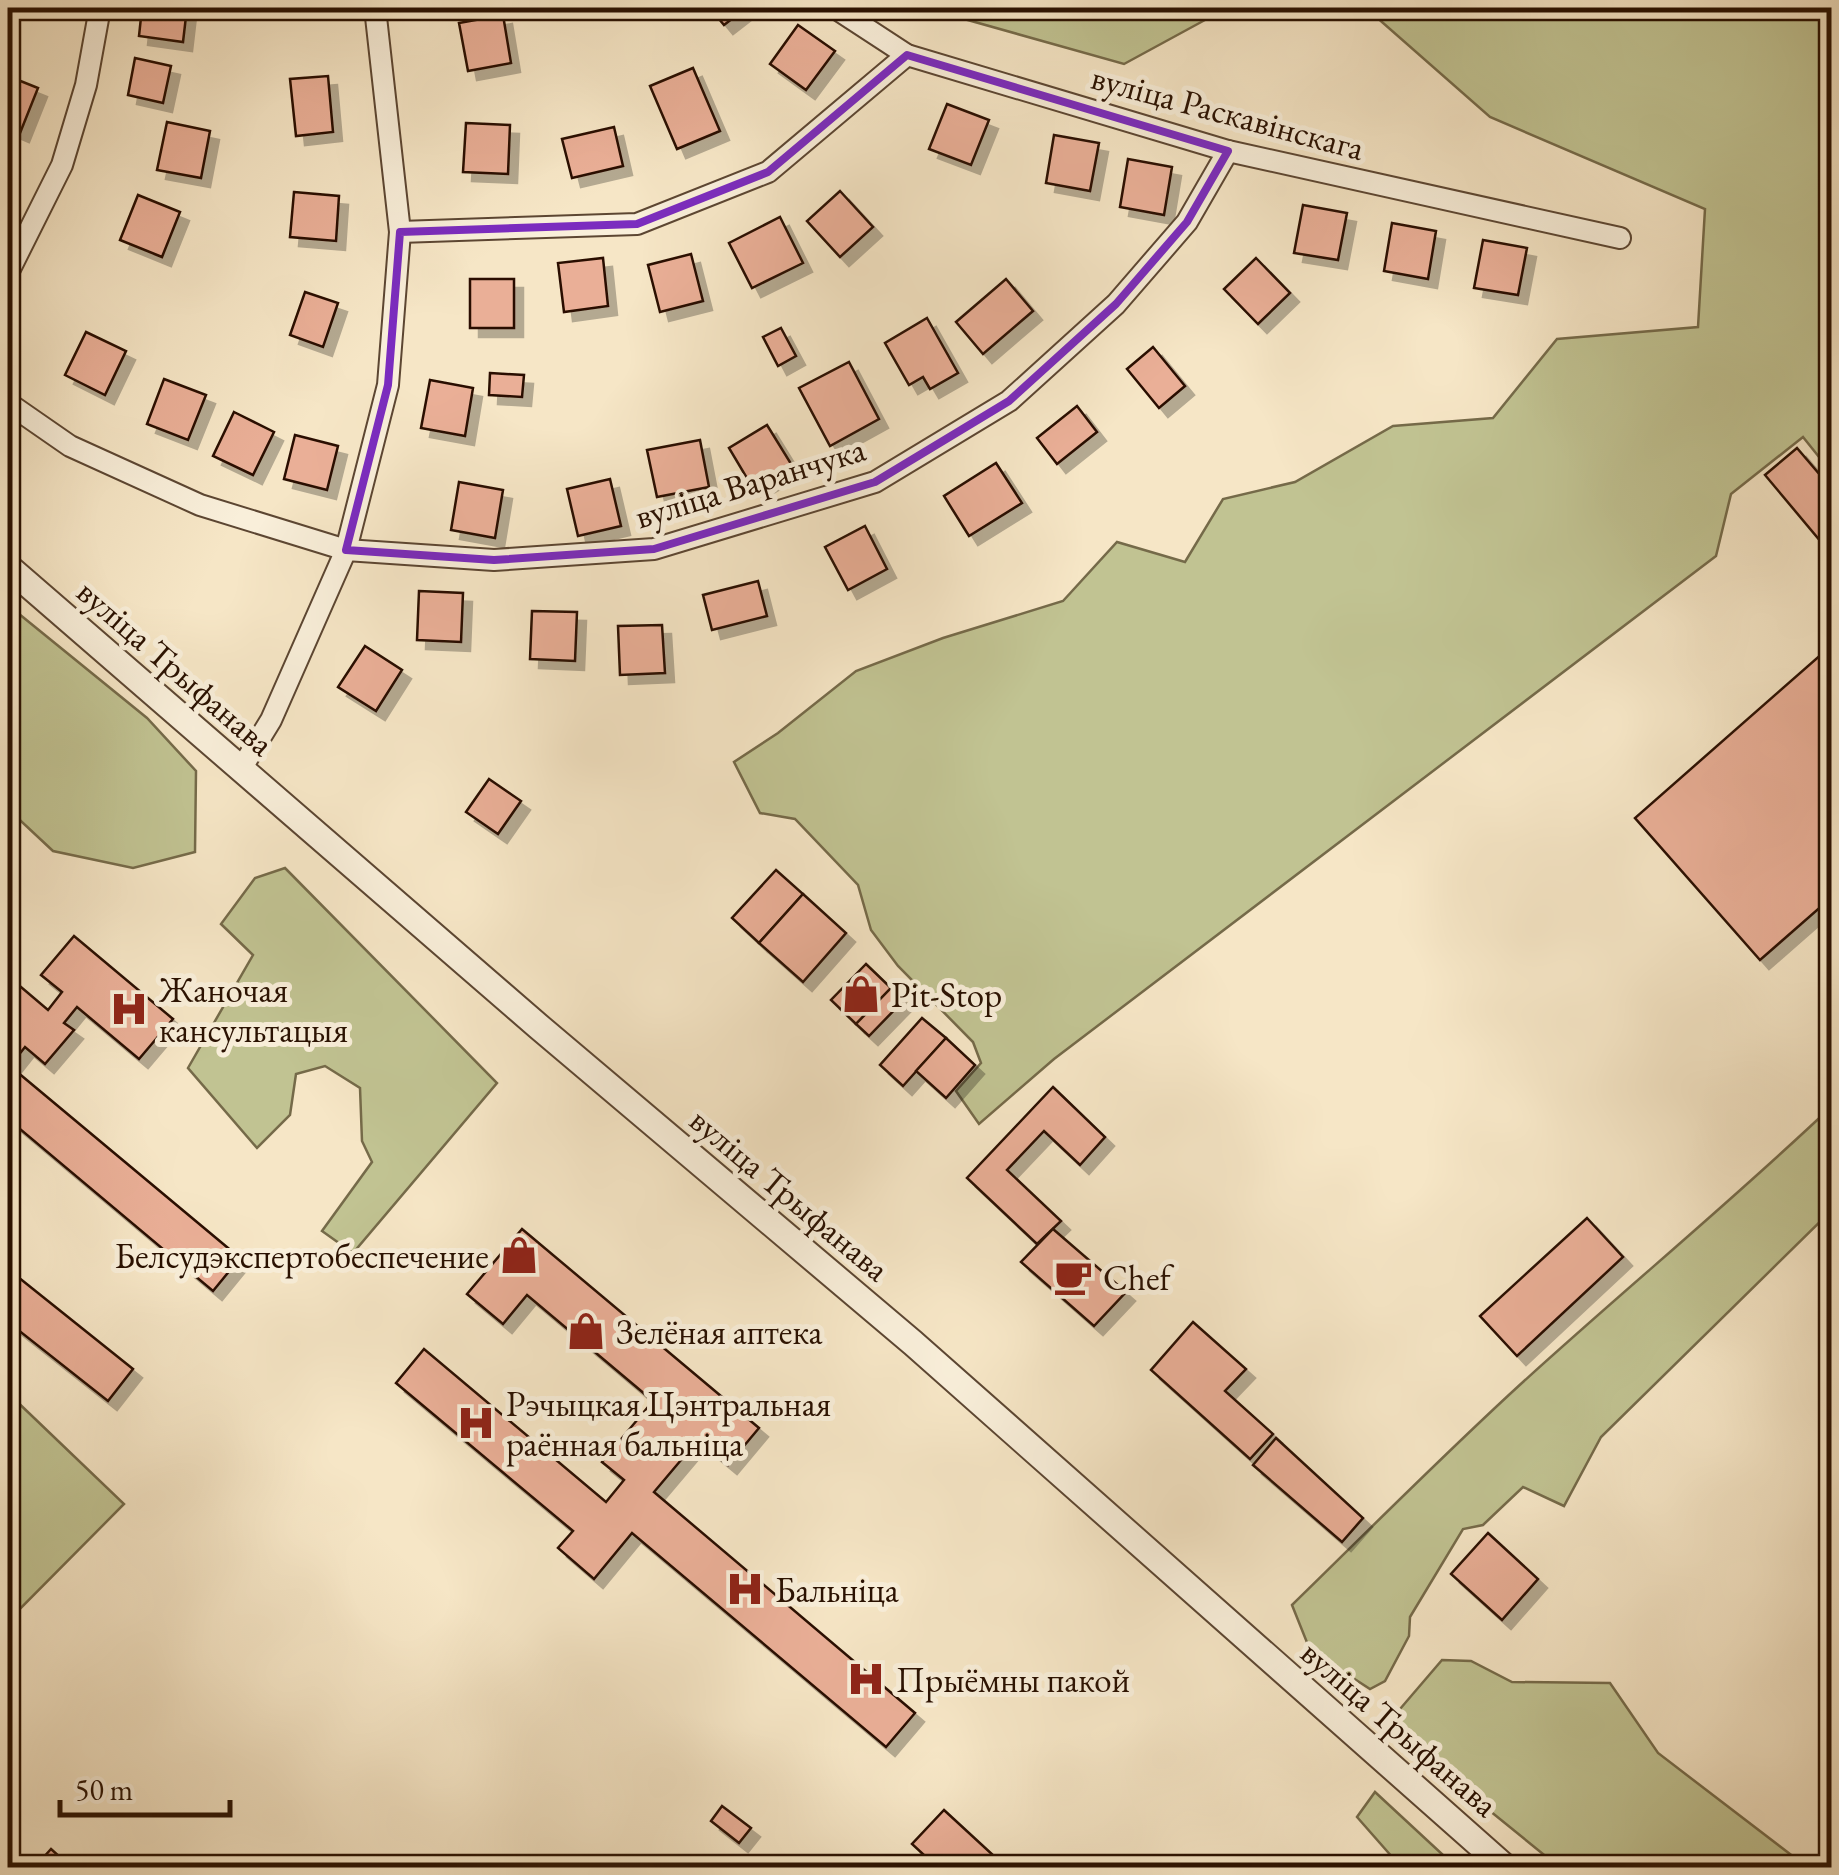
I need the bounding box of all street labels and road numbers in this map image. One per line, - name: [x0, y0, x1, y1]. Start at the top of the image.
- street label: вуліца Раскавінскага: [1086, 54, 1369, 171]
- street label: вуліца Варанчука: [629, 426, 871, 539]
- street label: вуліца Трыфанава: [67, 569, 284, 766]
- street label: вуліца Трыфанава: [680, 1097, 899, 1292]
- street label: вуліца Трыфанава: [1291, 1630, 1508, 1827]

